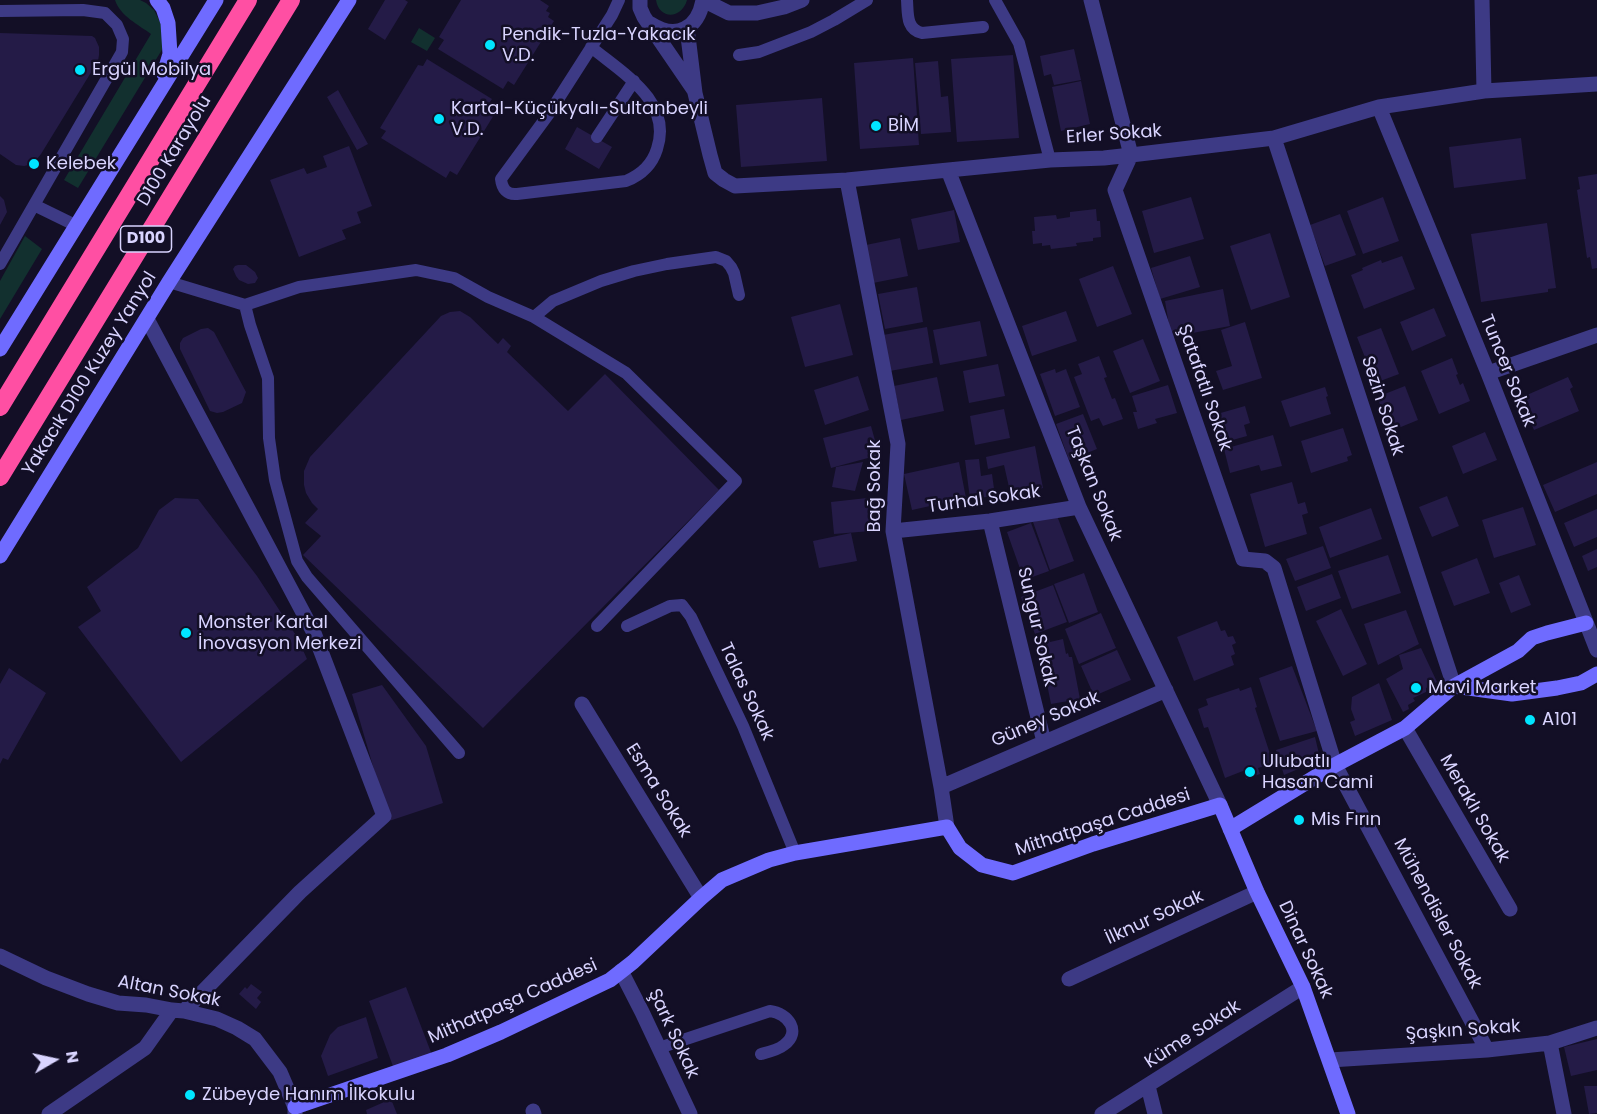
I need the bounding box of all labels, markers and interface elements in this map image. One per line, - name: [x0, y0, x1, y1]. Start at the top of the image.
- place label: Pendik-Tuzla-Yakacık V.D.: [502, 24, 696, 66]
- marker: Pendik-Tuzla-Yakacık V.D.: [483, 38, 497, 52]
- place label: Ergül Mobilya: [92, 59, 211, 81]
- marker: Ergül Mobilya: [73, 63, 87, 77]
- street label: D100 Karayolu: [133, 92, 217, 210]
- place label: Kartal-Küçükyalı-Sultanbeyli V.D.: [451, 98, 708, 140]
- marker: Kartal-Küçükyalı-Sultanbeyli V.D.: [432, 112, 446, 126]
- place label: BİM: [888, 115, 919, 137]
- marker: BİM: [869, 119, 883, 133]
- street label: Erler Sokak: [1065, 121, 1163, 149]
- place label: Kelebek: [46, 153, 116, 175]
- marker: Kelebek: [27, 157, 41, 171]
- road number: D100: [120, 226, 172, 252]
- street label: Yakacık D100 Kuzey Yanyol: [18, 268, 162, 480]
- street label: Tuncer Sokak: [1475, 312, 1539, 430]
- street label: Şatafatlı Sokak: [1172, 322, 1236, 454]
- street label: Sezin Sokak: [1356, 353, 1408, 459]
- street label: Taşkan Sokak: [1060, 423, 1126, 545]
- street label: Bağ Sokak: [864, 440, 886, 532]
- street label: Turhal Sokak: [926, 481, 1042, 519]
- street label: Sungur Sokak: [1012, 565, 1060, 689]
- place label: Monster Kartal İnovasyon Merkezi: [198, 612, 362, 654]
- marker: Monster Kartal İnovasyon Merkezi: [179, 626, 193, 640]
- street label: Talas Sokak: [714, 640, 778, 744]
- place label: Mavi Market: [1428, 677, 1536, 699]
- marker: Mavi Market: [1409, 681, 1423, 695]
- street label: Güney Sokak: [988, 687, 1104, 753]
- place label: A101: [1542, 709, 1577, 731]
- marker: A101: [1523, 713, 1537, 727]
- street label: Esma Sokak: [621, 740, 695, 842]
- place label: Ulubatlı Hasan Cami: [1262, 751, 1374, 794]
- street label: Meraklı Sokak: [1434, 751, 1514, 867]
- marker: Ulubatlı Hasan Cami: [1243, 765, 1257, 779]
- street label: Mithatpaşa Caddesi: [1013, 784, 1193, 862]
- place label: Mis Fırın: [1311, 809, 1381, 831]
- marker: Mis Fırın: [1292, 813, 1306, 827]
- street label: Mühendisler Sokak: [1388, 835, 1486, 993]
- street label: İlknur Sokak: [1103, 886, 1207, 950]
- street label: Dinar Sokak: [1273, 898, 1337, 1002]
- street label: Mithatpaşa Caddesi: [425, 955, 601, 1049]
- street label: Altan Sokak: [116, 971, 222, 1013]
- street label: Şark Sokak: [643, 986, 703, 1082]
- street label: Küme Sokak: [1141, 996, 1245, 1074]
- street label: Şaşkın Sokak: [1405, 1016, 1521, 1046]
- north arrow: [24, 1030, 84, 1090]
- text: N: [60, 1049, 85, 1065]
- place label: Zübeyde Hanım İlkokulu: [202, 1084, 415, 1106]
- marker: Zübeyde Hanım İlkokulu: [183, 1088, 197, 1102]

